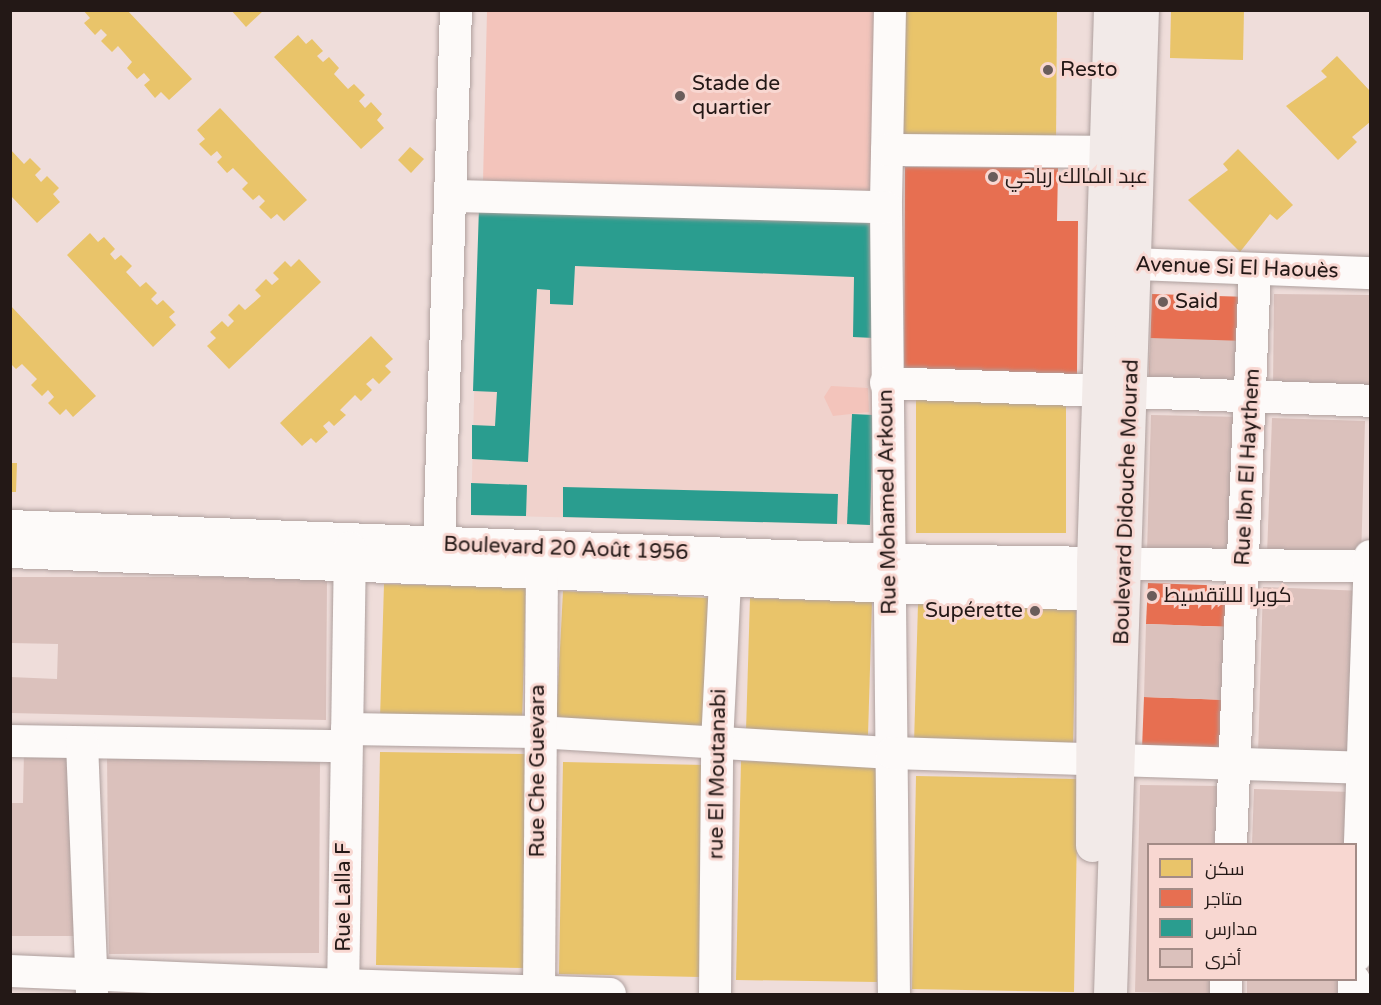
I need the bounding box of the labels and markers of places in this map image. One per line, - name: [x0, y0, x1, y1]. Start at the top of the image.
- place label: Resto: [1060, 57, 1117, 83]
- marker: Resto: [1041, 63, 1055, 77]
- place label: Stade de quartier: [692, 71, 780, 121]
- marker: Stade de quartier: [673, 89, 687, 103]
- place label: عبد المالك رباحي: [1005, 164, 1148, 190]
- marker: عبد المالك رباحي: [986, 170, 1000, 184]
- place label: Said: [1175, 289, 1218, 315]
- marker: Said: [1156, 295, 1170, 309]
- place label: كوبرا لللتقسيط: [1164, 583, 1292, 609]
- marker: كوبرا لللتقسيط: [1145, 589, 1159, 603]
- place label: Supérette: [925, 598, 1023, 624]
- marker: Supérette: [1028, 604, 1042, 618]

